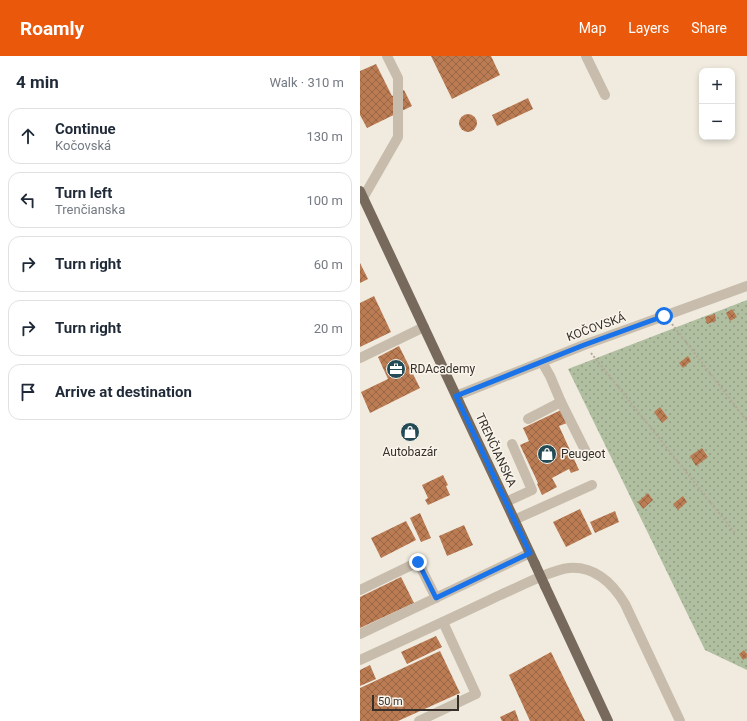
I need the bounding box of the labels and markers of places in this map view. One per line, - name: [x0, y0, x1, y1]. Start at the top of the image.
- office icon: RDAcademy: [385, 358, 407, 380]
- place label: RDAcademy: [410, 362, 475, 376]
- shop icon: Autobazár: [399, 421, 421, 443]
- shop icon: Peugeot: [536, 443, 558, 465]
- place label: Autobazár: [383, 445, 437, 459]
- place label: Peugeot: [561, 447, 605, 461]

